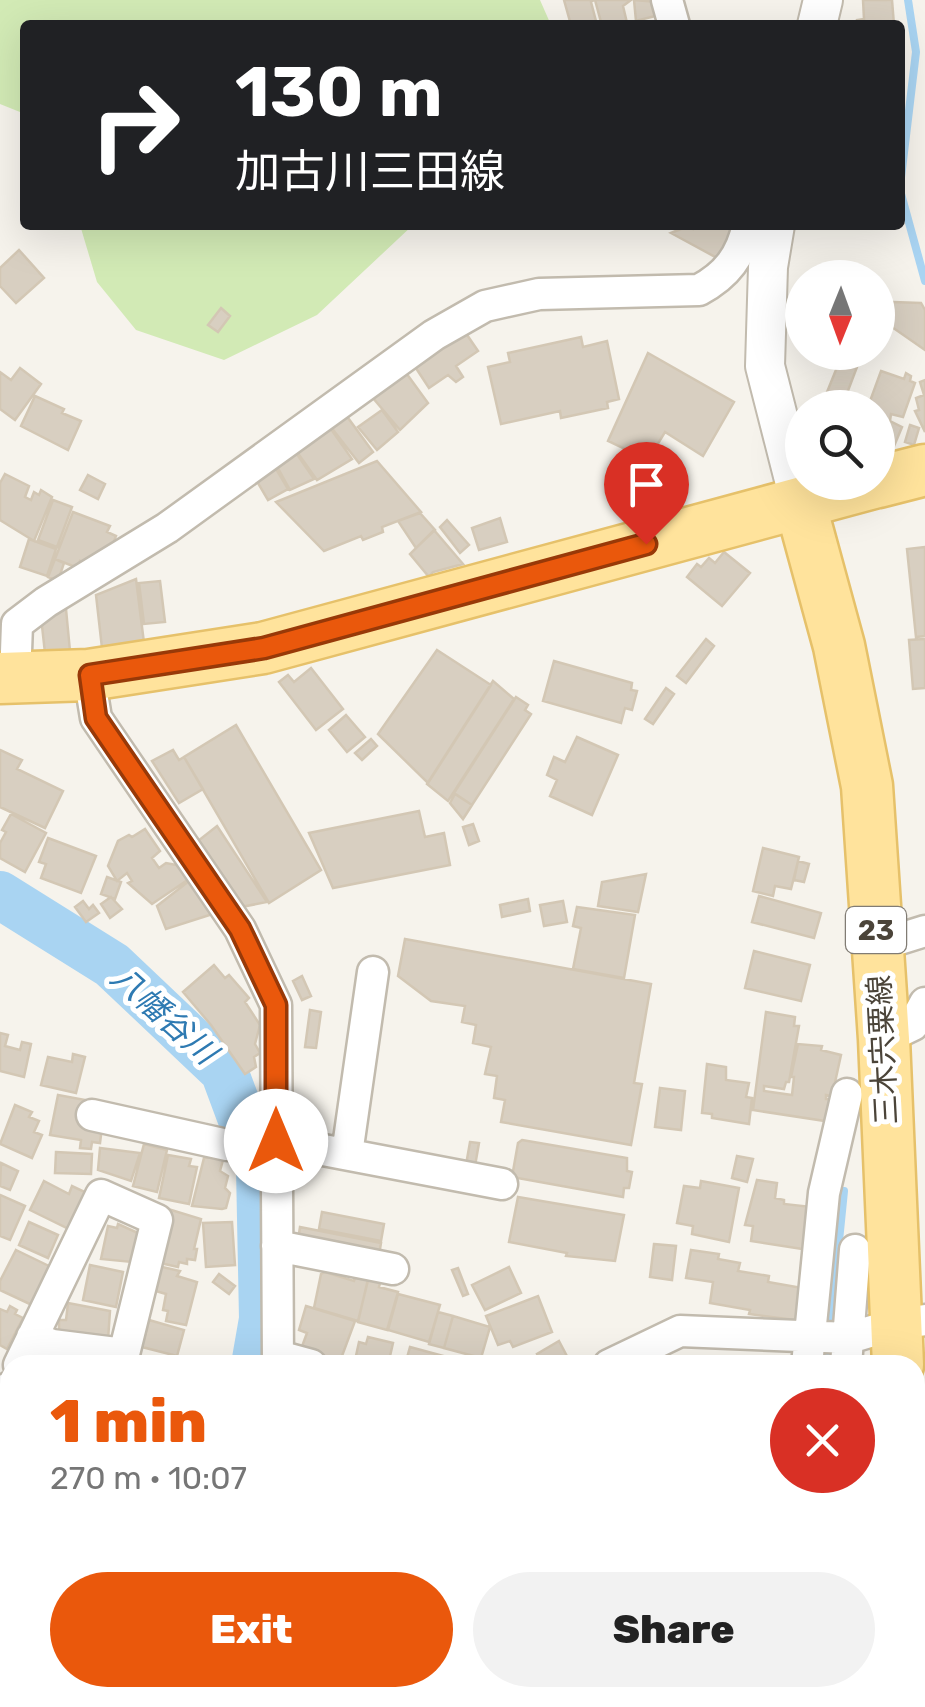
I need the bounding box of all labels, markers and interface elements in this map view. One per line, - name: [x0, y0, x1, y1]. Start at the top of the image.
- text: 130 m: [235, 51, 443, 134]
- icon: right: [70, 60, 200, 190]
- text: 加古川三田線: [235, 145, 505, 198]
- north arrow: [785, 260, 895, 370]
- map controls: [785, 260, 895, 500]
- button: search: [785, 390, 895, 500]
- pin: [604, 442, 689, 545]
- icon: arrive: [619, 457, 674, 512]
- road number: 23: [846, 907, 906, 953]
- water label: 八幡谷川: [104, 958, 226, 1074]
- street label: 三木宍粟線: [861, 974, 905, 1126]
- position arrow: [224, 1089, 328, 1193]
- text: 1 min: [50, 1386, 207, 1457]
- button: close: [770, 1388, 875, 1493]
- text: 270 m · 10:07: [50, 1459, 247, 1497]
- button: Exit: [50, 1572, 453, 1687]
- button: Share: [473, 1572, 875, 1687]

